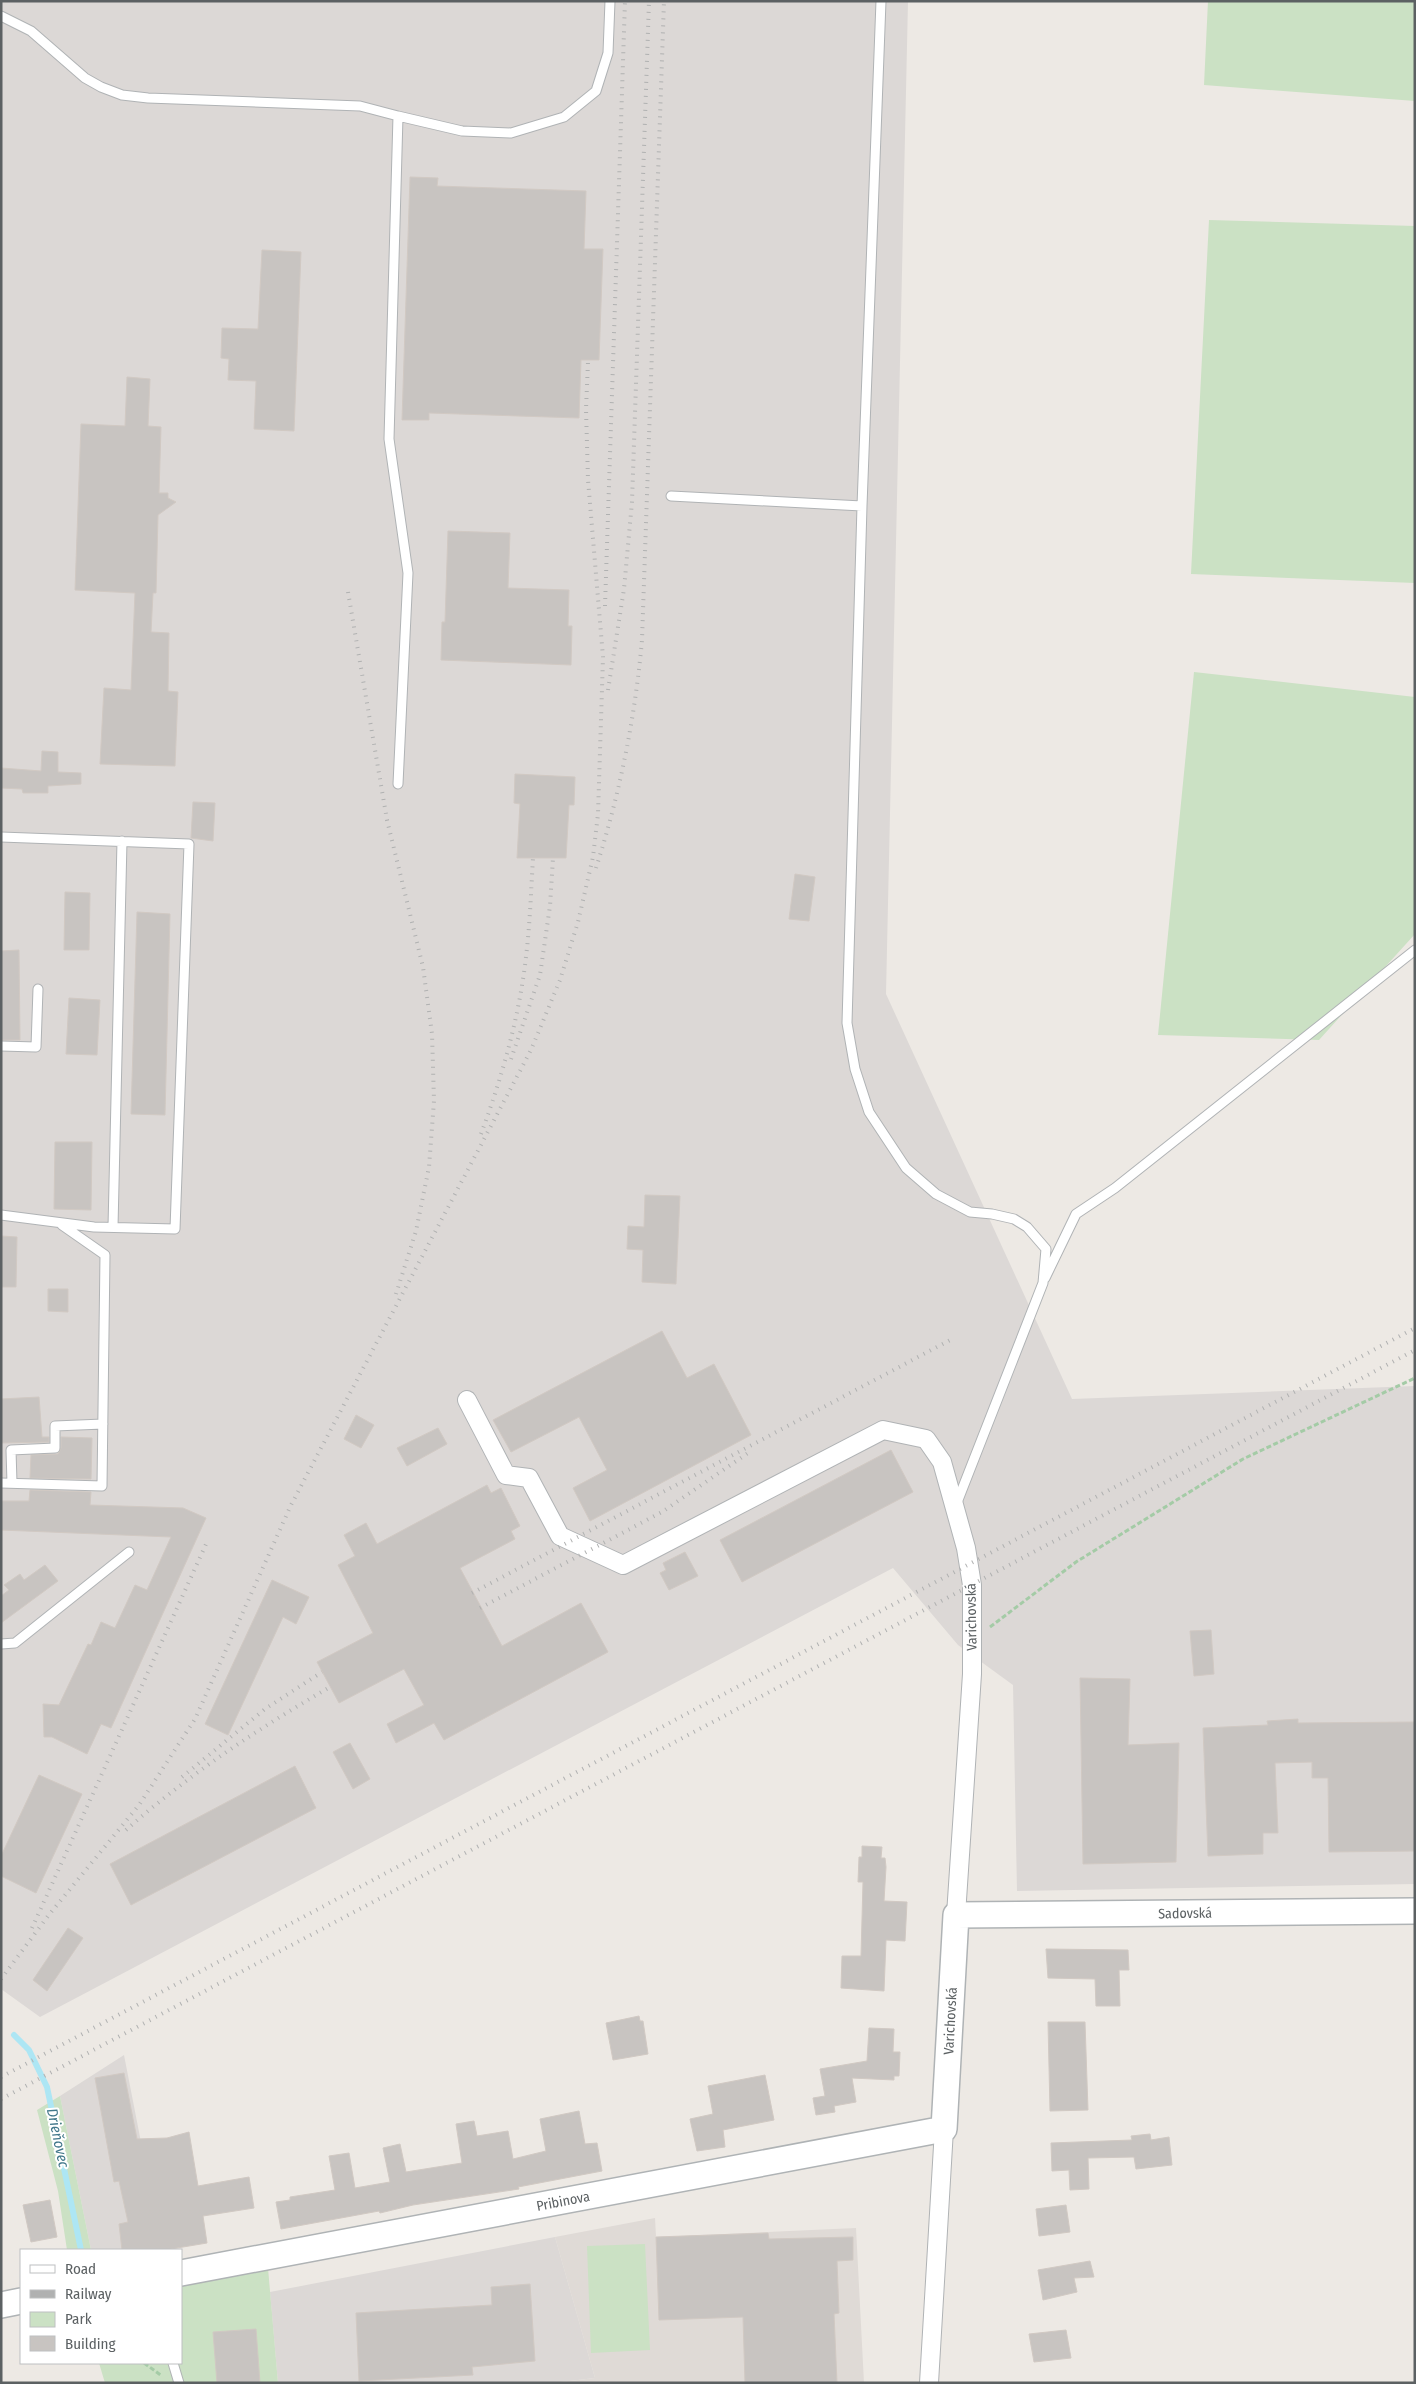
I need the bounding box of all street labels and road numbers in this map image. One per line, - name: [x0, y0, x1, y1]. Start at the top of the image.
- street label: Varichovská: [962, 1583, 981, 1651]
- street label: Sadovská: [1158, 1905, 1212, 1922]
- street label: Varichovská: [940, 1987, 961, 2055]
- street label: Pribinova: [535, 2188, 591, 2215]

